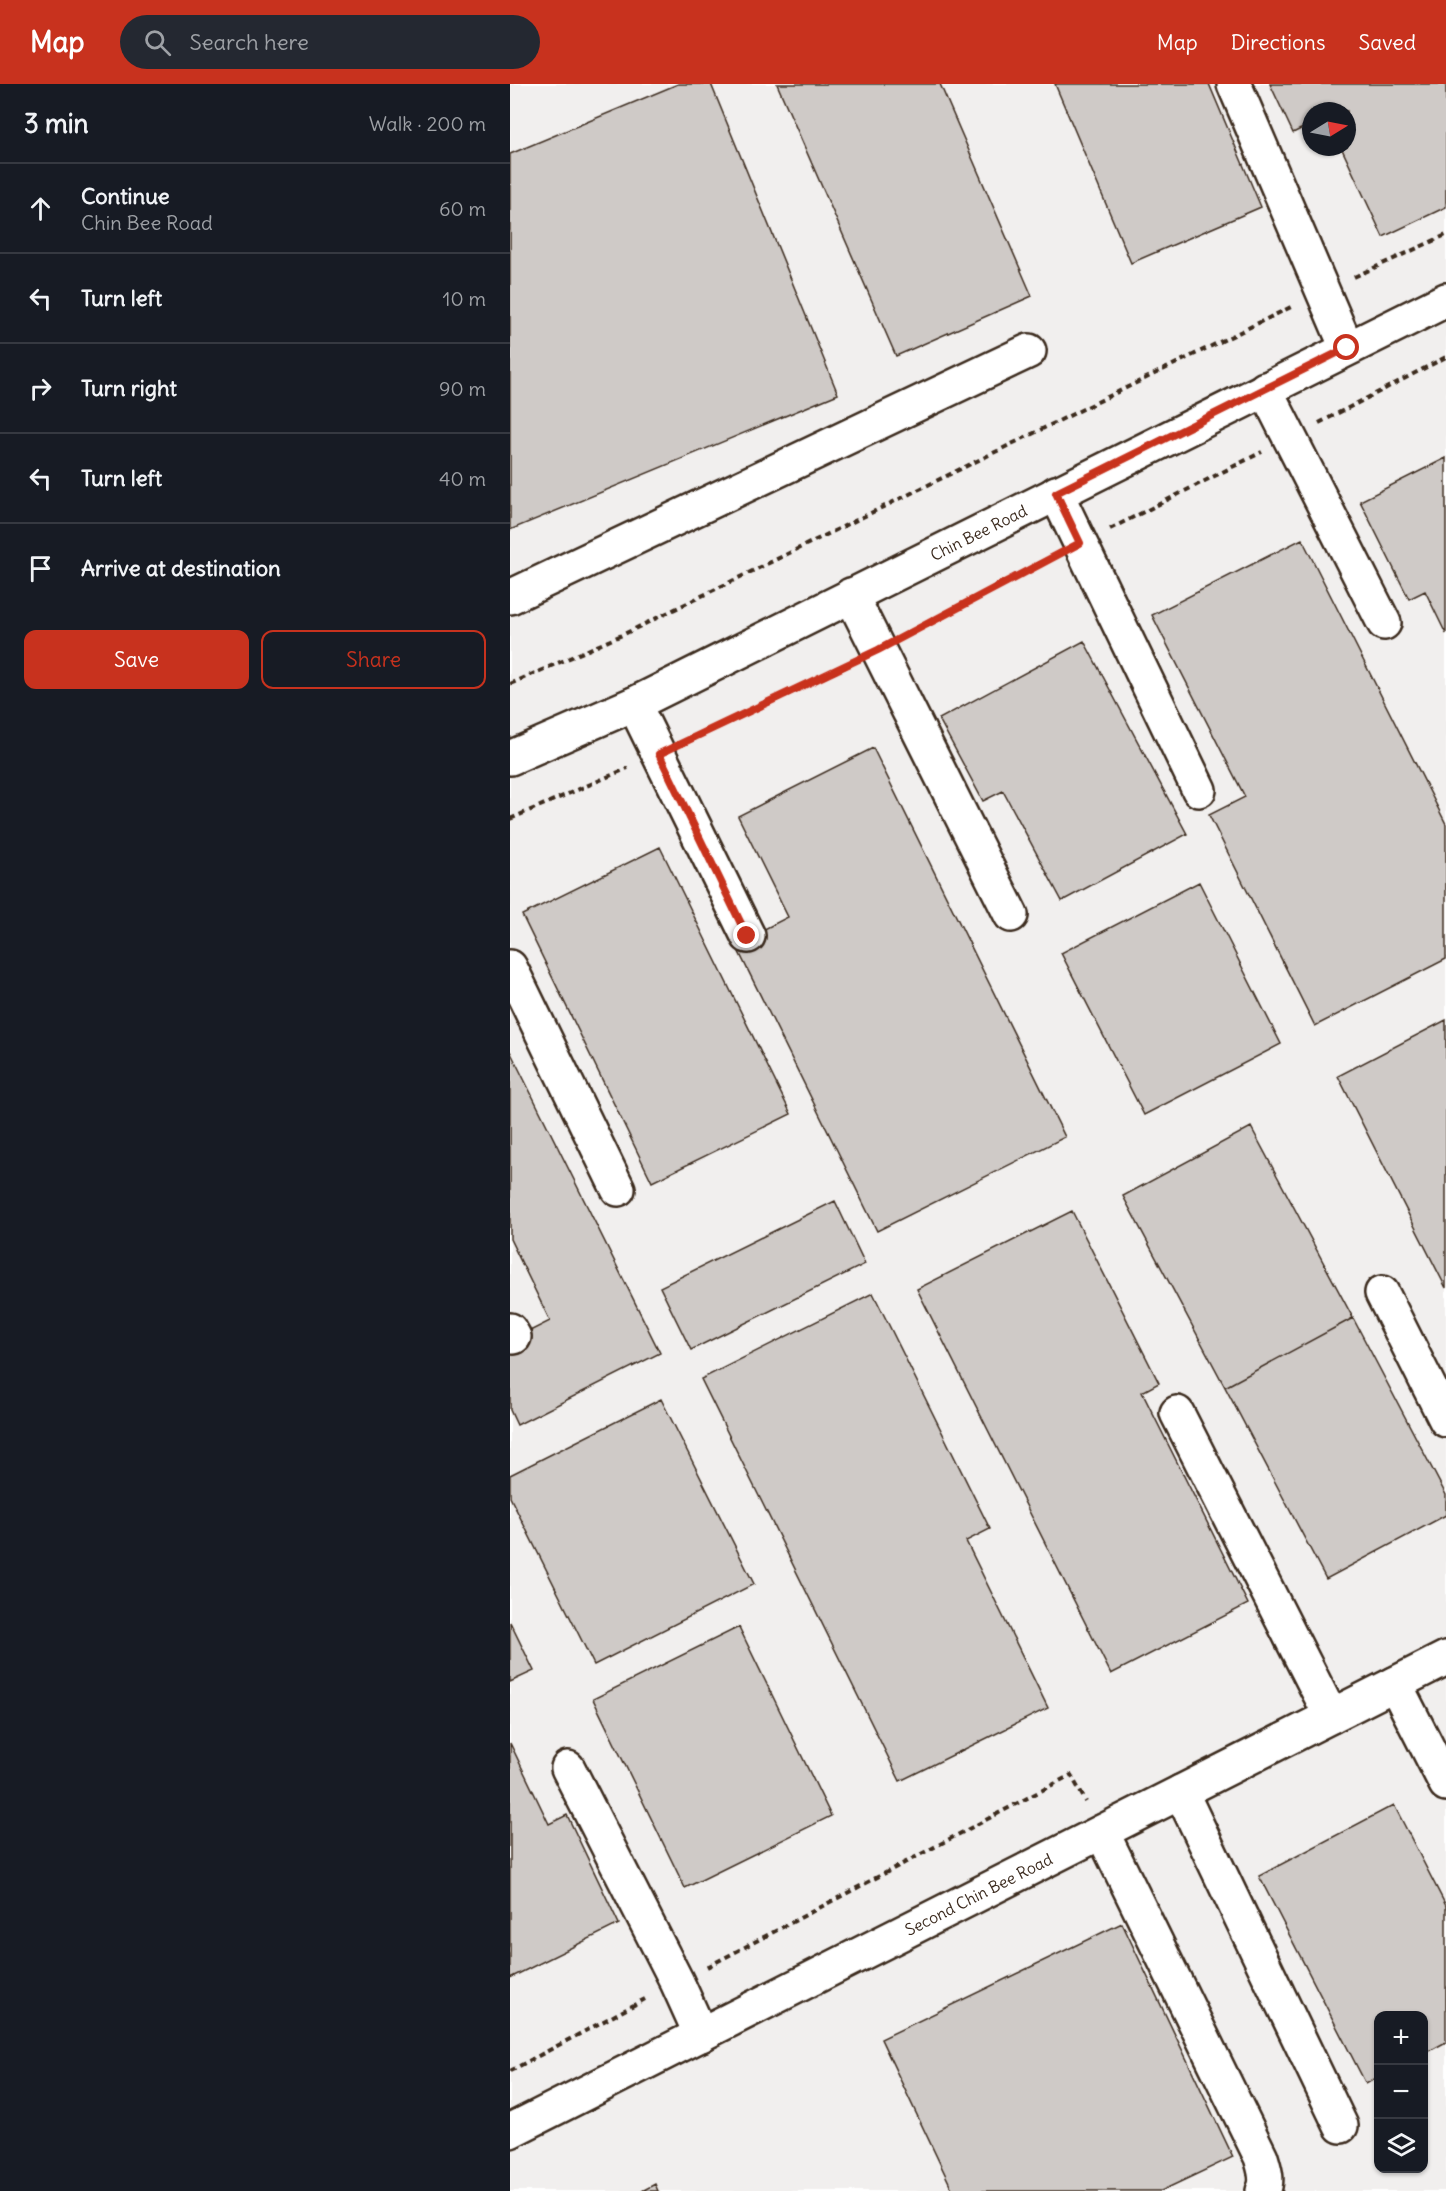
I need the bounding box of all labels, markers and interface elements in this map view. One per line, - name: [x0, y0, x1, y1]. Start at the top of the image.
- search box: [120, 15, 540, 69]
- text: Map: [30, 24, 84, 60]
- icon: search: [141, 26, 174, 59]
- text: Search here: [189, 28, 309, 56]
- text: Map: [1157, 29, 1198, 56]
- text: Directions: [1231, 29, 1325, 56]
- text: Saved: [1358, 29, 1416, 56]
- north arrow: [1302, 102, 1356, 156]
- text: 3 min: [24, 107, 89, 140]
- text: Walk · 200 m: [369, 111, 486, 136]
- text: Continue: [81, 182, 170, 210]
- icon: ahead: [24, 192, 57, 225]
- text: 60 m: [439, 196, 486, 221]
- text: Chin Bee Road: [81, 210, 213, 235]
- icon: left: [24, 282, 57, 315]
- text: Turn left: [81, 284, 162, 312]
- text: 10 m: [443, 286, 486, 311]
- route start: [1333, 334, 1359, 360]
- icon: right: [24, 372, 57, 405]
- text: Turn right: [81, 374, 177, 402]
- text: 90 m: [439, 376, 486, 401]
- icon: left: [24, 462, 57, 495]
- text: Turn left: [81, 464, 162, 492]
- text: 40 m: [439, 466, 486, 491]
- street label: Chin Bee Road: [927, 500, 1030, 565]
- icon: arrive: [24, 552, 57, 585]
- text: Arrive at destination: [81, 554, 281, 582]
- button: Save: [24, 630, 249, 689]
- button: Share: [261, 630, 486, 689]
- route end: [733, 922, 759, 948]
- street label: Second Chin Bee Road: [902, 1849, 1056, 1940]
- map controls: [1374, 2011, 1428, 2173]
- button: +: [1374, 2011, 1428, 2065]
- button: −: [1374, 2065, 1428, 2119]
- button: layers: [1374, 2119, 1428, 2173]

